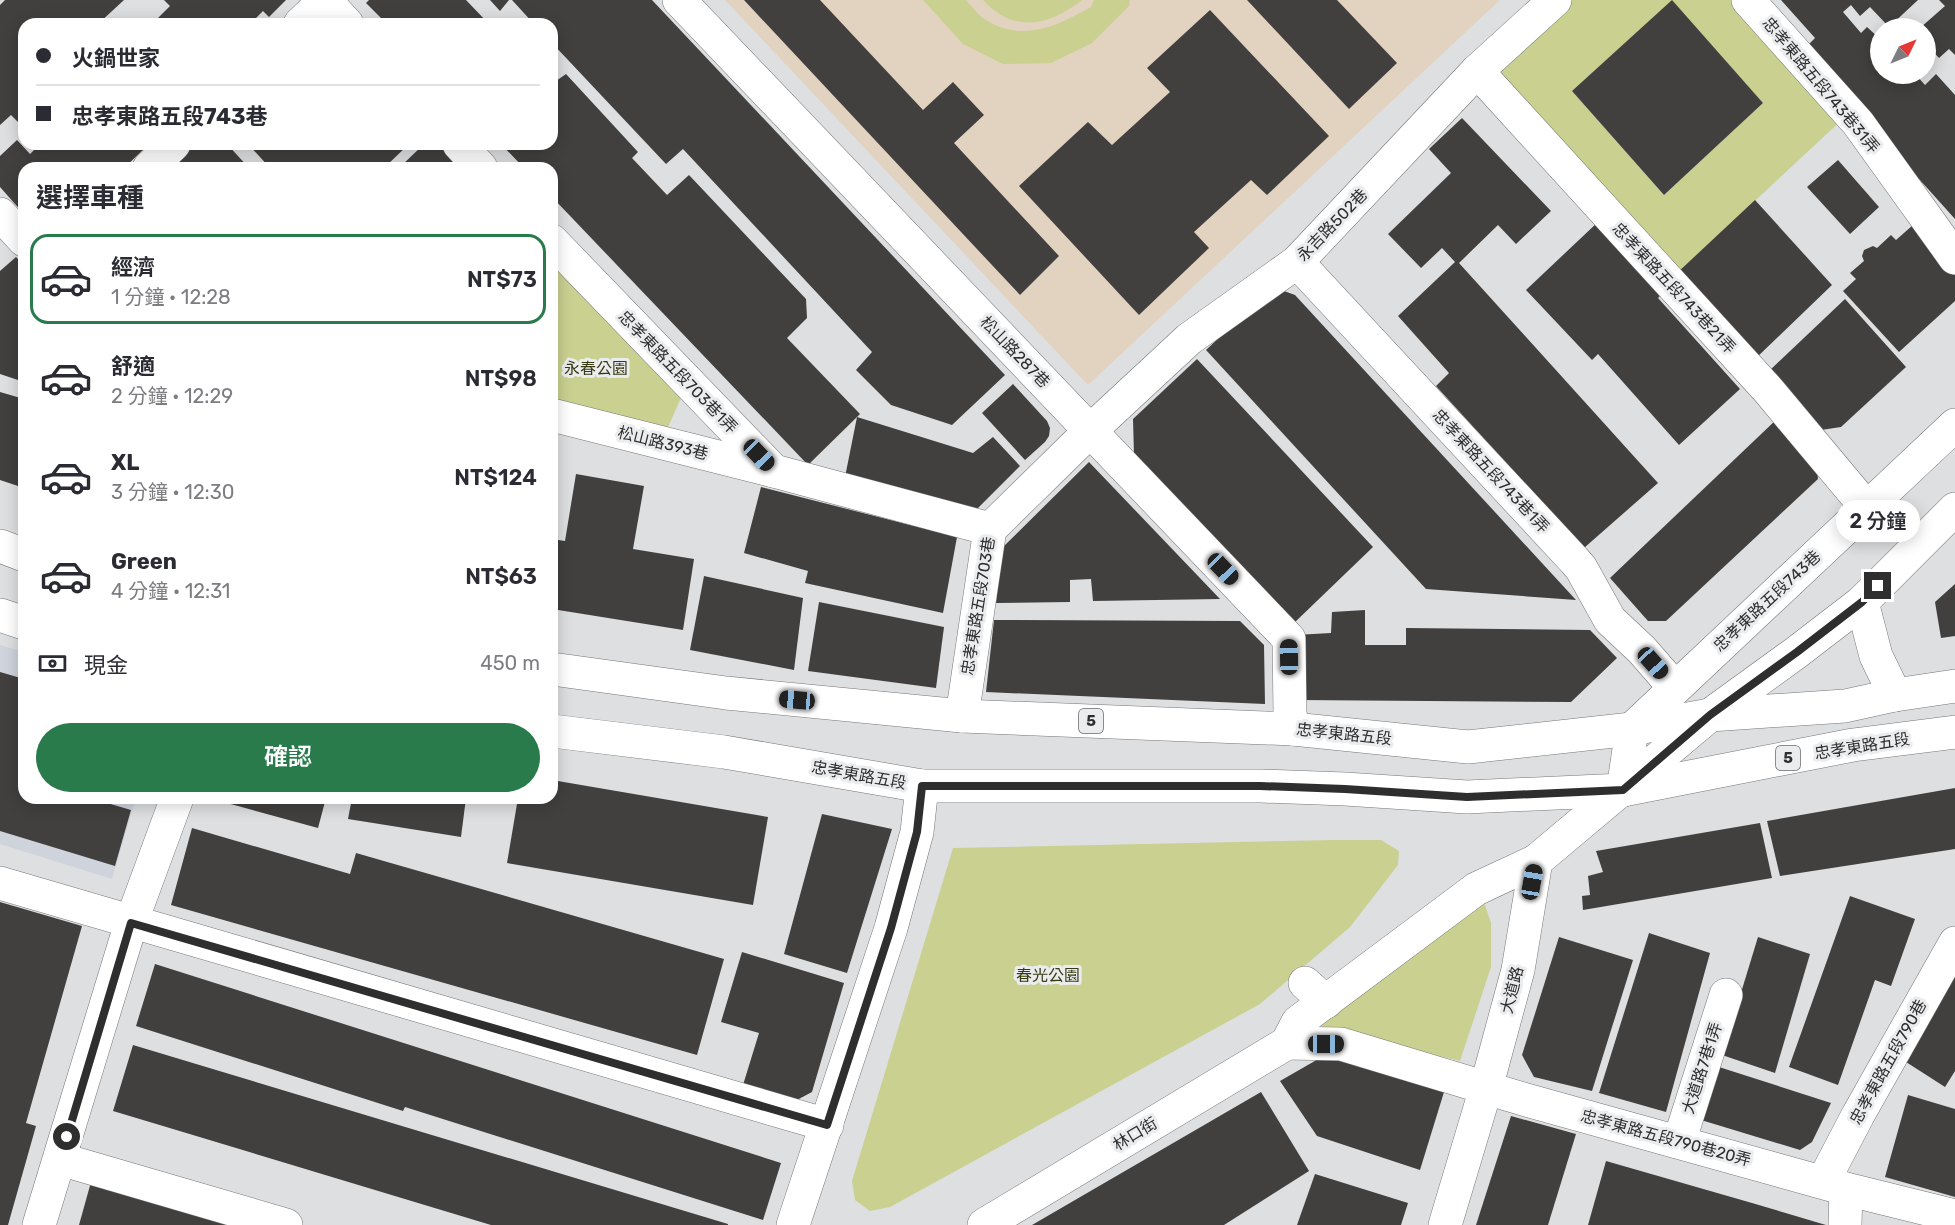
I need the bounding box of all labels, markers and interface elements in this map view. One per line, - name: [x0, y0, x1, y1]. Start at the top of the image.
- street label: 忠孝東路五段743巷31弄: [1759, 13, 1883, 157]
- north arrow: [1870, 18, 1936, 84]
- map controls: [1870, 18, 1936, 84]
- text: 火鍋世家: [72, 45, 160, 72]
- text: 忠孝東路五段743巷: [72, 103, 267, 130]
- text: 選擇車種: [36, 182, 144, 214]
- street label: 永吉路502巷: [1293, 185, 1371, 265]
- street label: 忠孝東路五段743巷21弄: [1609, 219, 1739, 357]
- icon: car: [39, 252, 93, 306]
- text: 經濟: [111, 254, 155, 281]
- text: NT$73: [467, 266, 537, 293]
- text: 1 分鐘 · 12:28: [111, 285, 231, 309]
- street label: 忠孝東路五段703巷1弄: [615, 307, 741, 437]
- street label: 松山路287巷: [976, 312, 1054, 392]
- icon: car: [39, 351, 93, 405]
- text: 舒適: [111, 353, 155, 380]
- park label: 永春公園: [564, 359, 628, 378]
- text: NT$98: [465, 365, 537, 392]
- text: 2 分鐘 · 12:29: [111, 384, 233, 408]
- street label: 忠孝東路五段743巷1弄: [1429, 405, 1553, 537]
- street label: 松山路393巷: [616, 423, 710, 463]
- car: [740, 436, 778, 474]
- text: XL: [111, 449, 139, 476]
- icon: car: [39, 450, 93, 504]
- text: NT$124: [454, 464, 537, 491]
- text: 3 分鐘 · 12:30: [111, 480, 234, 504]
- callout: 2 分鐘: [1836, 499, 1920, 541]
- text: 2 分鐘: [1849, 509, 1907, 533]
- street label: 忠孝東路五段703巷: [958, 535, 998, 677]
- street label: 忠孝東路五段743巷: [1710, 547, 1824, 655]
- text: Green: [111, 548, 177, 575]
- icon: car: [39, 549, 93, 603]
- car: [1204, 550, 1242, 588]
- text: NT$63: [465, 563, 537, 590]
- route end: [1864, 572, 1891, 599]
- text: 4 分鐘 · 12:31: [111, 579, 230, 603]
- car: [1280, 639, 1298, 675]
- car: [1634, 644, 1672, 682]
- icon: cash: [36, 647, 69, 680]
- text: 450 m: [480, 651, 540, 675]
- text: 現金: [84, 652, 128, 679]
- car: [778, 689, 816, 711]
- road number: 5: [1079, 709, 1103, 733]
- street label: 忠孝東路五段: [1295, 720, 1393, 748]
- button: 確認: [36, 723, 540, 792]
- street label: 忠孝東路五段: [1813, 729, 1911, 763]
- road number: 5: [1776, 746, 1800, 770]
- street label: 忠孝東路五段: [810, 757, 908, 793]
- car: [1520, 863, 1544, 901]
- street label: 大道路: [1497, 964, 1527, 1016]
- park label: 春光公園: [1016, 966, 1080, 985]
- street label: 忠孝東路五段790巷: [1846, 996, 1930, 1128]
- street label: 大道路7巷1弄: [1678, 1020, 1726, 1116]
- car: [1308, 1035, 1344, 1053]
- street label: 忠孝東路五段790巷20弄: [1579, 1106, 1753, 1170]
- street label: 林口街: [1110, 1113, 1160, 1155]
- route start: [53, 1123, 80, 1150]

